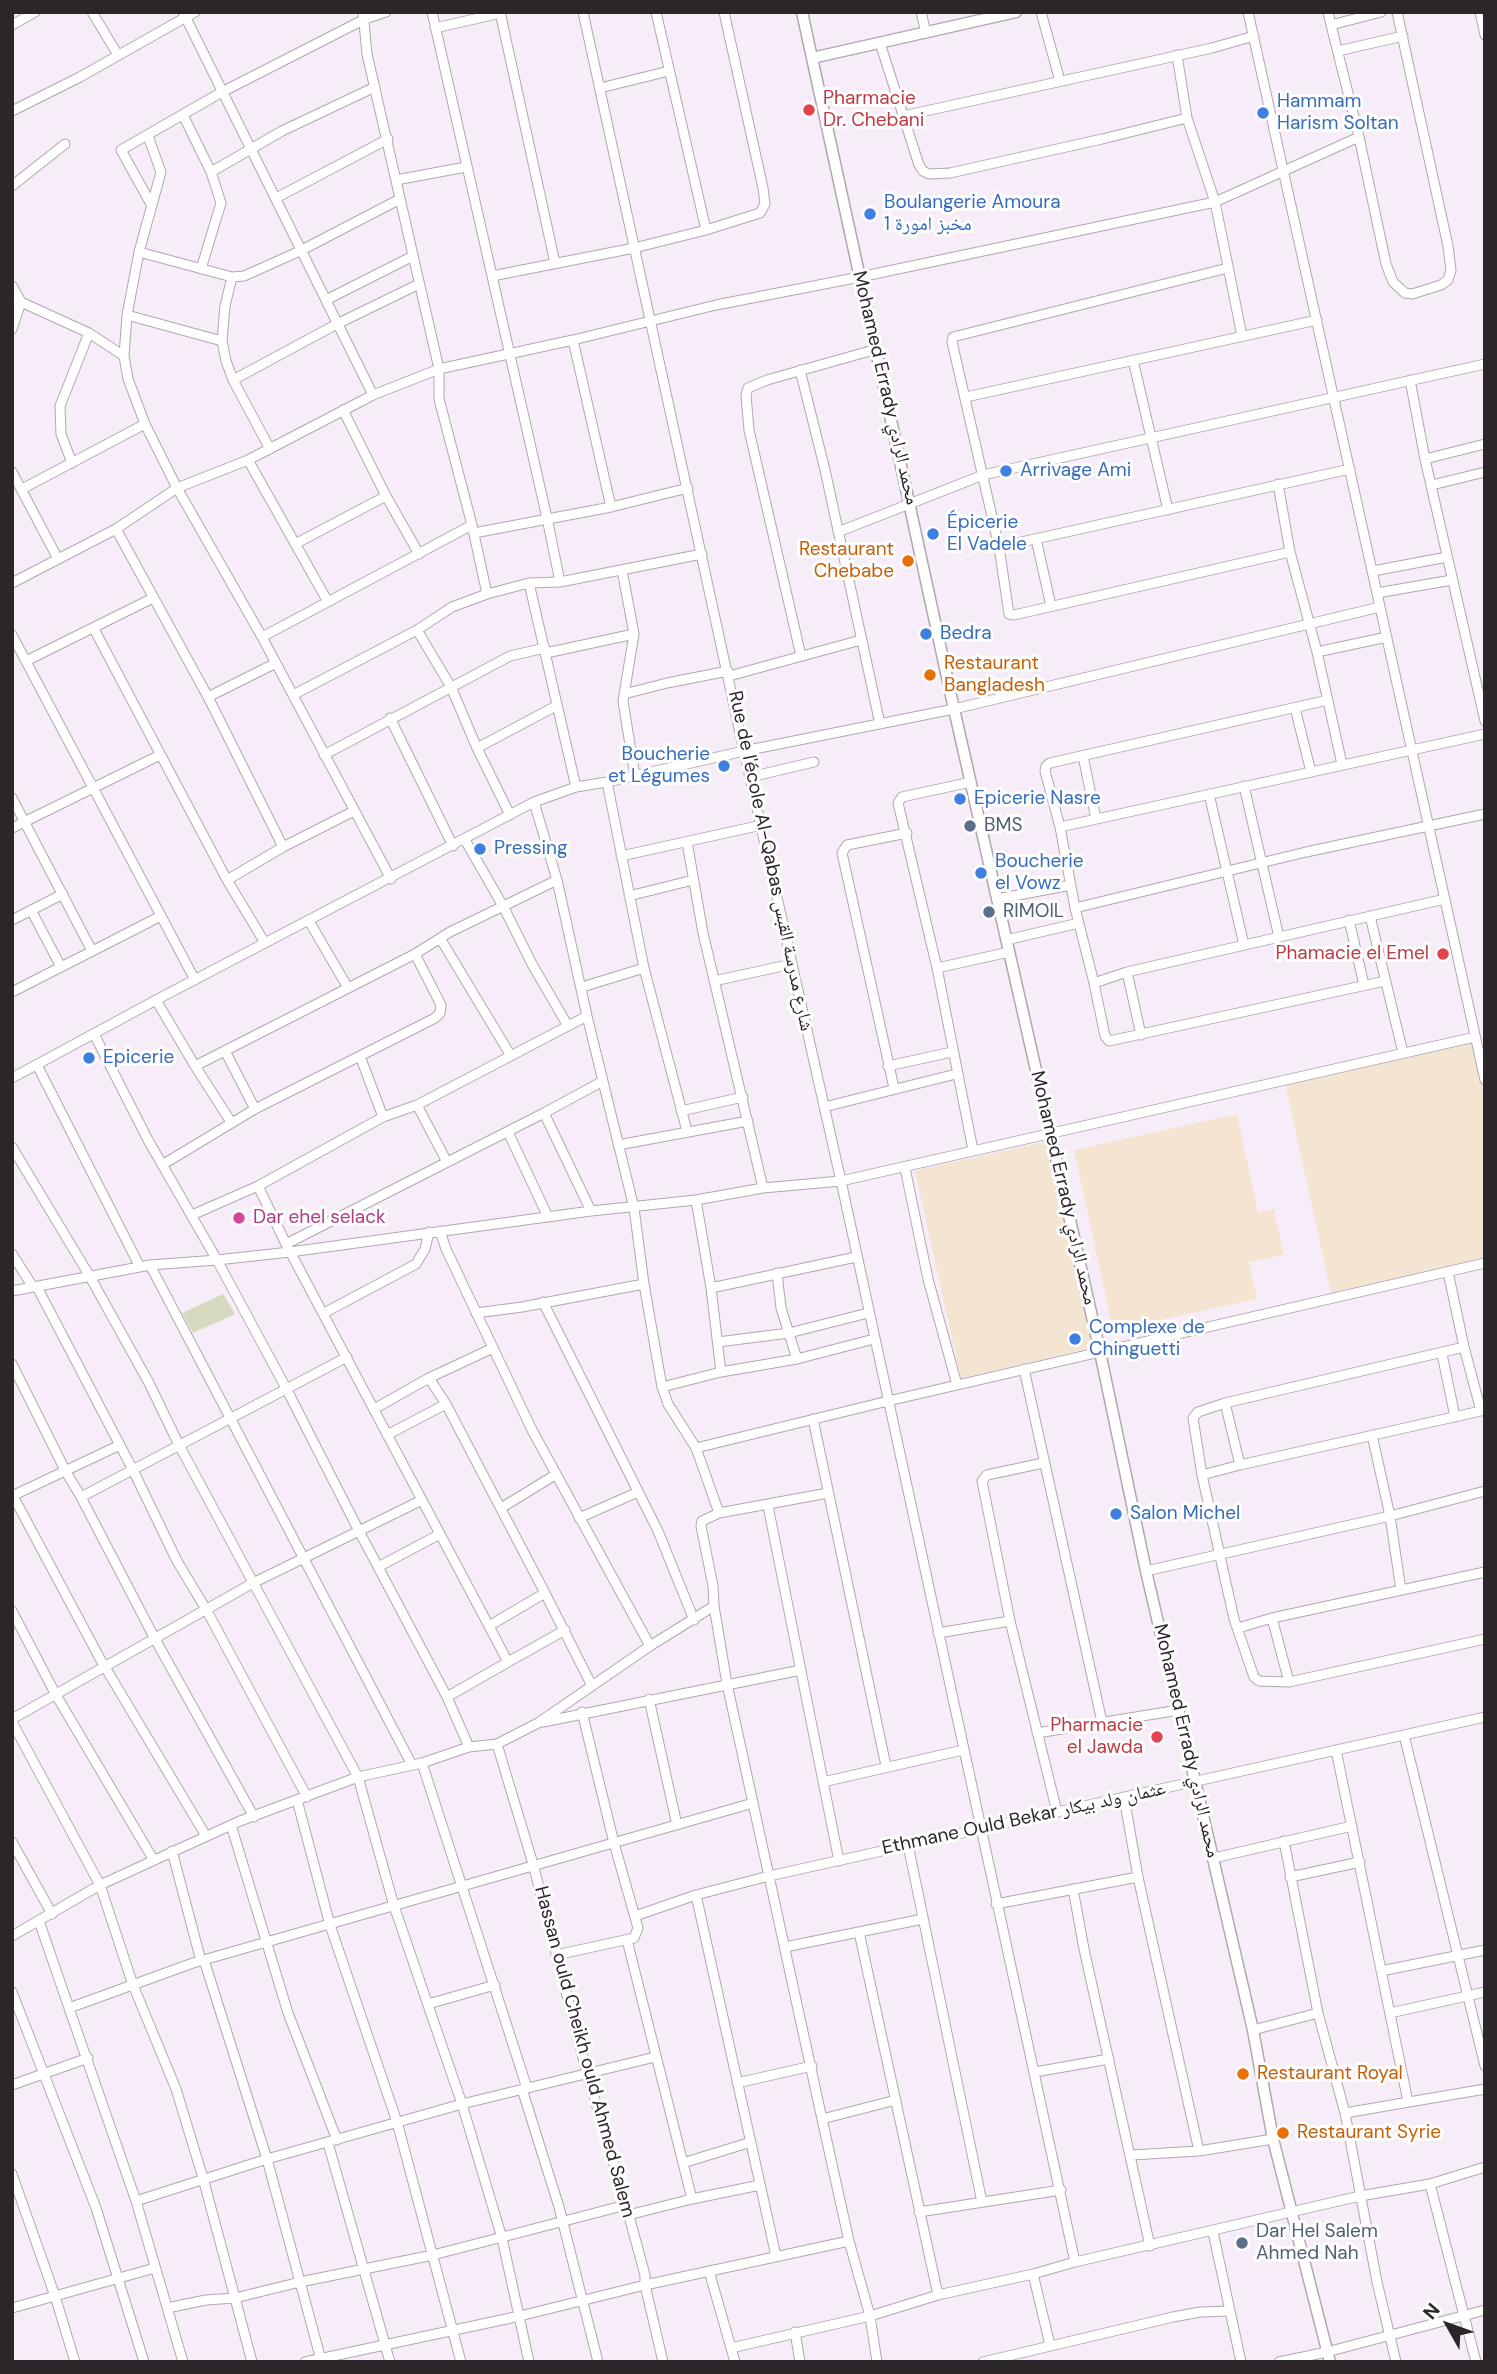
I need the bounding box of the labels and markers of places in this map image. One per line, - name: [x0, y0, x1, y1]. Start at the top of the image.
- place label: Pharmacie Dr. Chebani: [823, 88, 924, 132]
- place label: Hammam Harism Soltan: [1277, 91, 1399, 135]
- marker: Pharmacie Dr. Chebani: [801, 102, 817, 118]
- marker: Hammam Harism Soltan: [1255, 105, 1271, 121]
- place label: Boulangerie Amoura 1 مخبز امورة: [884, 192, 1061, 236]
- marker: Boulangerie Amoura 1 مخبز امورة: [862, 206, 878, 222]
- place label: Arrivage Ami: [1020, 460, 1131, 482]
- marker: Arrivage Ami: [998, 463, 1014, 479]
- place label: Épicerie El Vadele: [947, 512, 1027, 556]
- marker: Épicerie El Vadele: [925, 526, 941, 542]
- place label: Restaurant Chebabe: [799, 539, 894, 583]
- marker: Restaurant Chebabe: [900, 553, 916, 569]
- place label: Bedra: [940, 623, 992, 645]
- marker: Bedra: [918, 626, 934, 642]
- place label: Restaurant Bangladesh: [944, 653, 1045, 697]
- marker: Restaurant Bangladesh: [922, 667, 938, 683]
- place label: Boucherie et Légumes: [608, 744, 710, 788]
- marker: Boucherie et Légumes: [716, 758, 732, 774]
- place label: Epicerie Nasre: [974, 788, 1101, 810]
- marker: Epicerie Nasre: [952, 791, 968, 807]
- place label: BMS: [984, 815, 1022, 837]
- marker: BMS: [962, 818, 978, 834]
- place label: Pressing: [494, 838, 568, 860]
- marker: Pressing: [472, 841, 488, 857]
- place label: Boucherie el Vowz: [995, 851, 1084, 895]
- marker: Boucherie el Vowz: [973, 865, 989, 881]
- place label: RIMOIL: [1003, 901, 1064, 923]
- marker: RIMOIL: [981, 904, 997, 920]
- place label: Phamacie el Emel: [1275, 943, 1429, 965]
- marker: Phamacie el Emel: [1435, 946, 1451, 962]
- place label: Epicerie: [103, 1047, 174, 1069]
- marker: Epicerie: [81, 1050, 97, 1066]
- place label: Dar ehel selack: [253, 1207, 386, 1229]
- marker: Dar ehel selack: [231, 1210, 247, 1226]
- place label: Complexe de Chinguetti: [1089, 1317, 1205, 1361]
- marker: Complexe de Chinguetti: [1067, 1331, 1083, 1347]
- place label: Salon Michel: [1130, 1503, 1240, 1525]
- marker: Salon Michel: [1108, 1506, 1124, 1522]
- place label: Pharmacie el Jawda: [1050, 1715, 1143, 1759]
- marker: Pharmacie el Jawda: [1149, 1729, 1165, 1745]
- place label: Restaurant Royal: [1257, 2063, 1403, 2085]
- marker: Restaurant Royal: [1235, 2066, 1251, 2082]
- place label: Restaurant Syrie: [1297, 2122, 1441, 2144]
- marker: Restaurant Syrie: [1275, 2125, 1291, 2141]
- place label: Dar Hel Salem Ahmed Nah: [1256, 2221, 1378, 2265]
- marker: Dar Hel Salem Ahmed Nah: [1234, 2235, 1250, 2251]

